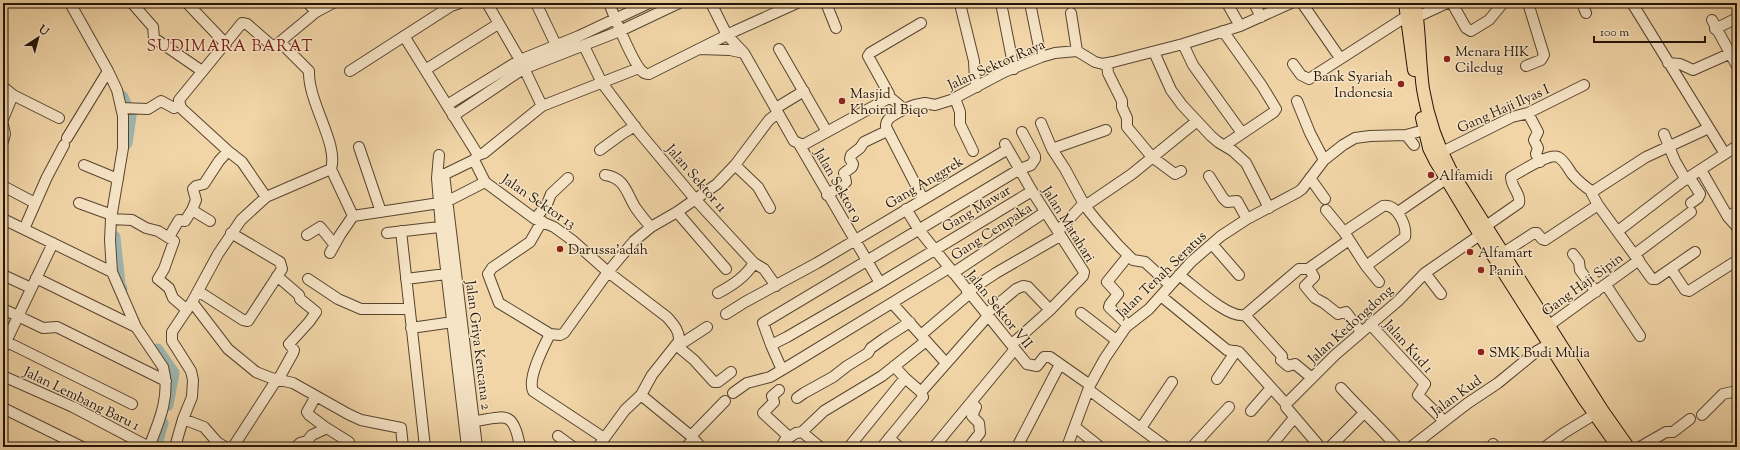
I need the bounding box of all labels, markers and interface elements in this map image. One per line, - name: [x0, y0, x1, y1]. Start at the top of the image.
- north arrow: [18, 18, 58, 58]
- scale bar: [1594, 18, 1705, 44]
- text: U: [34, 21, 52, 40]
- text: 100 m: [1600, 24, 1629, 42]
- street label: Jalan Sektor Raya: [944, 35, 1049, 97]
- district label: SUDIMARA BARAT: [146, 36, 314, 59]
- place label: Menara HIK Ciledug: [1455, 43, 1529, 79]
- marker: Menara HIK Ciledug: [1442, 54, 1452, 64]
- place label: Bank Syariah Indonesia: [1313, 68, 1394, 104]
- marker: Bank Syariah Indonesia: [1396, 79, 1406, 89]
- street label: Gang Haji Ilyas I: [1455, 80, 1553, 139]
- place label: Masjid Khoirul Biqo: [850, 85, 928, 121]
- marker: Masjid Khoirul Biqo: [837, 96, 847, 106]
- street label: Jalan Sektor 11: [660, 140, 731, 218]
- street label: Jalan Sektor 9: [808, 145, 866, 227]
- street label: Gang Anggrek: [882, 152, 968, 215]
- place label: Alfamidi: [1439, 167, 1493, 187]
- street label: Jalan Sektor 13: [496, 170, 579, 235]
- marker: Alfamidi: [1426, 170, 1436, 180]
- street label: Gang Mawar: [939, 181, 1016, 238]
- street label: Jalan Matahari: [1035, 182, 1099, 267]
- street label: Gang Cempaka: [948, 199, 1037, 266]
- street label: Jalan Tenah Seratus: [1112, 227, 1212, 324]
- place label: Darussa'adah: [568, 241, 648, 261]
- marker: Darussa'adah: [555, 244, 565, 254]
- place label: Alfamart: [1478, 244, 1533, 264]
- marker: Alfamart: [1465, 247, 1475, 257]
- street label: Gang Haji Sipin: [1538, 249, 1628, 322]
- place label: Panin: [1489, 262, 1524, 282]
- marker: Panin: [1476, 265, 1486, 275]
- street label: Jalan Sektor VII: [960, 266, 1037, 354]
- street label: Jalan Griya Kencana 2: [459, 278, 495, 412]
- street label: Jalan Kedongdong: [1303, 282, 1399, 370]
- street label: Jalan Kud 1: [1377, 316, 1437, 379]
- place label: SMK Budi Mulia: [1489, 344, 1590, 364]
- marker: SMK Budi Mulia: [1476, 347, 1486, 357]
- street label: Jalan Lembang Baru 1: [19, 363, 143, 437]
- street label: Jalan Kud: [1427, 371, 1486, 422]

